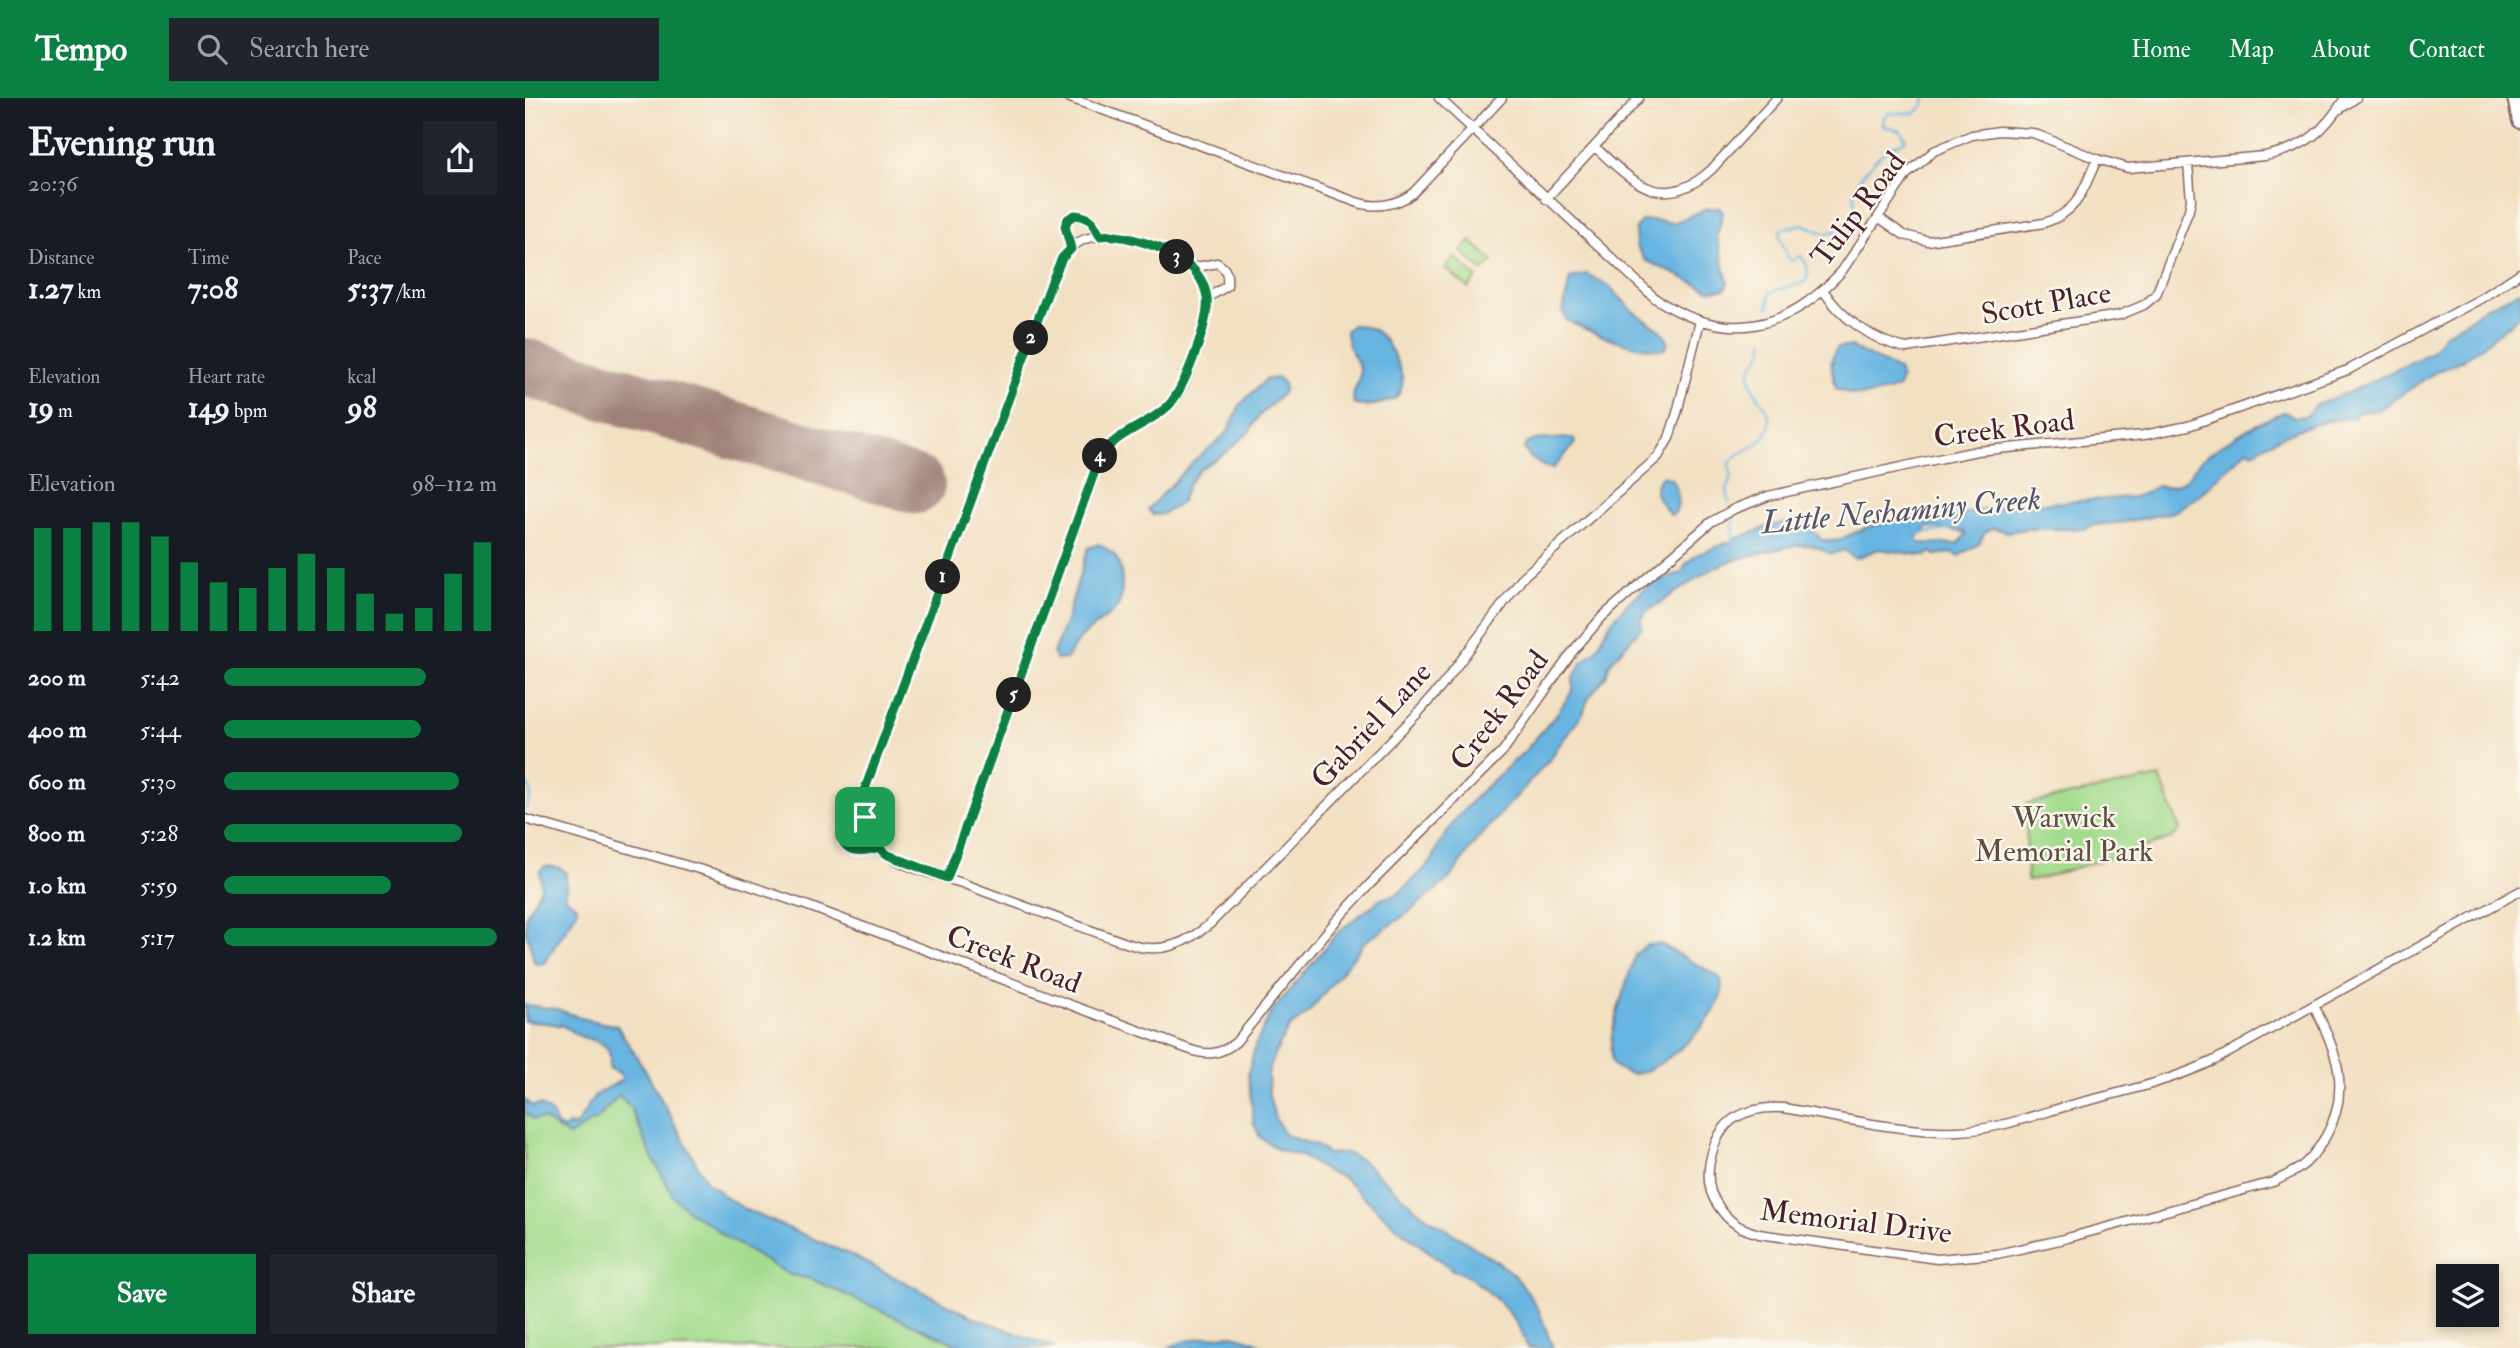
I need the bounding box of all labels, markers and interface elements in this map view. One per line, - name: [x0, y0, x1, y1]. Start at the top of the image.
- search box: [169, 18, 659, 81]
- text: Tempo: [35, 29, 127, 70]
- icon: search: [193, 30, 231, 68]
- text: Search here: [249, 33, 369, 65]
- text: Home: [2131, 34, 2191, 65]
- text: Map: [2229, 34, 2274, 65]
- text: About: [2312, 34, 2371, 65]
- text: Contact: [2409, 34, 2485, 65]
- text: Evening run: [28, 119, 216, 167]
- button: share: [423, 121, 497, 195]
- street label: Tulip Road: [1803, 144, 1914, 274]
- text: 20:36: [28, 169, 78, 198]
- pin: 3: [1159, 240, 1195, 274]
- text: 3: [1173, 244, 1180, 268]
- text: Distance: [28, 246, 94, 270]
- text: Time: [188, 246, 229, 270]
- text: Pace: [347, 246, 381, 270]
- text: 1.27: [28, 270, 73, 307]
- text: 7:08: [188, 270, 238, 307]
- text: 5:37: [347, 270, 393, 307]
- street label: Scott Place: [1978, 274, 2114, 333]
- text: km: [73, 280, 101, 304]
- text: /km: [393, 280, 426, 304]
- pin: 2: [1014, 320, 1049, 356]
- text: 2: [1026, 325, 1035, 349]
- text: Elevation: [28, 365, 100, 389]
- text: Heart rate: [188, 365, 265, 389]
- text: kcal: [347, 365, 376, 389]
- text: 19: [28, 389, 54, 426]
- text: 149: [188, 389, 230, 426]
- text: 98: [347, 389, 377, 426]
- text: m: [54, 399, 73, 423]
- text: bpm: [230, 399, 268, 423]
- street label: Creek Road: [1932, 401, 2077, 455]
- pin: 4: [1083, 438, 1117, 474]
- text: 4: [1094, 443, 1105, 467]
- text: Elevation: [28, 469, 116, 498]
- text: 98–112 m: [412, 469, 497, 498]
- water label: Little Neshaminy Creek: [1758, 479, 2042, 543]
- pin: 1: [925, 560, 961, 594]
- text: 1: [939, 564, 946, 588]
- street label: Creek Road: [1442, 643, 1557, 778]
- street label: Gabriel Lane: [1303, 654, 1439, 796]
- text: 200 m: [28, 663, 86, 692]
- text: 5:42: [140, 663, 180, 692]
- pin: 5: [997, 678, 1031, 712]
- text: 5: [1009, 682, 1018, 706]
- text: 400 m: [28, 715, 87, 744]
- text: 5:44: [140, 715, 181, 744]
- text: 600 m: [28, 767, 86, 796]
- text: 5:30: [140, 767, 176, 796]
- pin: [835, 787, 895, 847]
- icon: arrive: [846, 798, 884, 836]
- park label: Warwick Memorial Park: [1975, 799, 2153, 870]
- text: 800 m: [28, 819, 85, 848]
- text: 5:28: [140, 819, 178, 848]
- text: 1.0 km: [28, 871, 86, 900]
- text: 5:59: [140, 871, 178, 900]
- street label: Creek Road: [941, 917, 1087, 1002]
- text: 1.2 km: [28, 923, 86, 952]
- text: 5:17: [140, 923, 175, 952]
- street label: Memorial Drive: [1758, 1191, 1954, 1252]
- button: Save: [28, 1254, 256, 1334]
- button: Share: [270, 1254, 497, 1334]
- map controls: [2436, 1264, 2499, 1327]
- button: layers: [2436, 1264, 2499, 1327]

